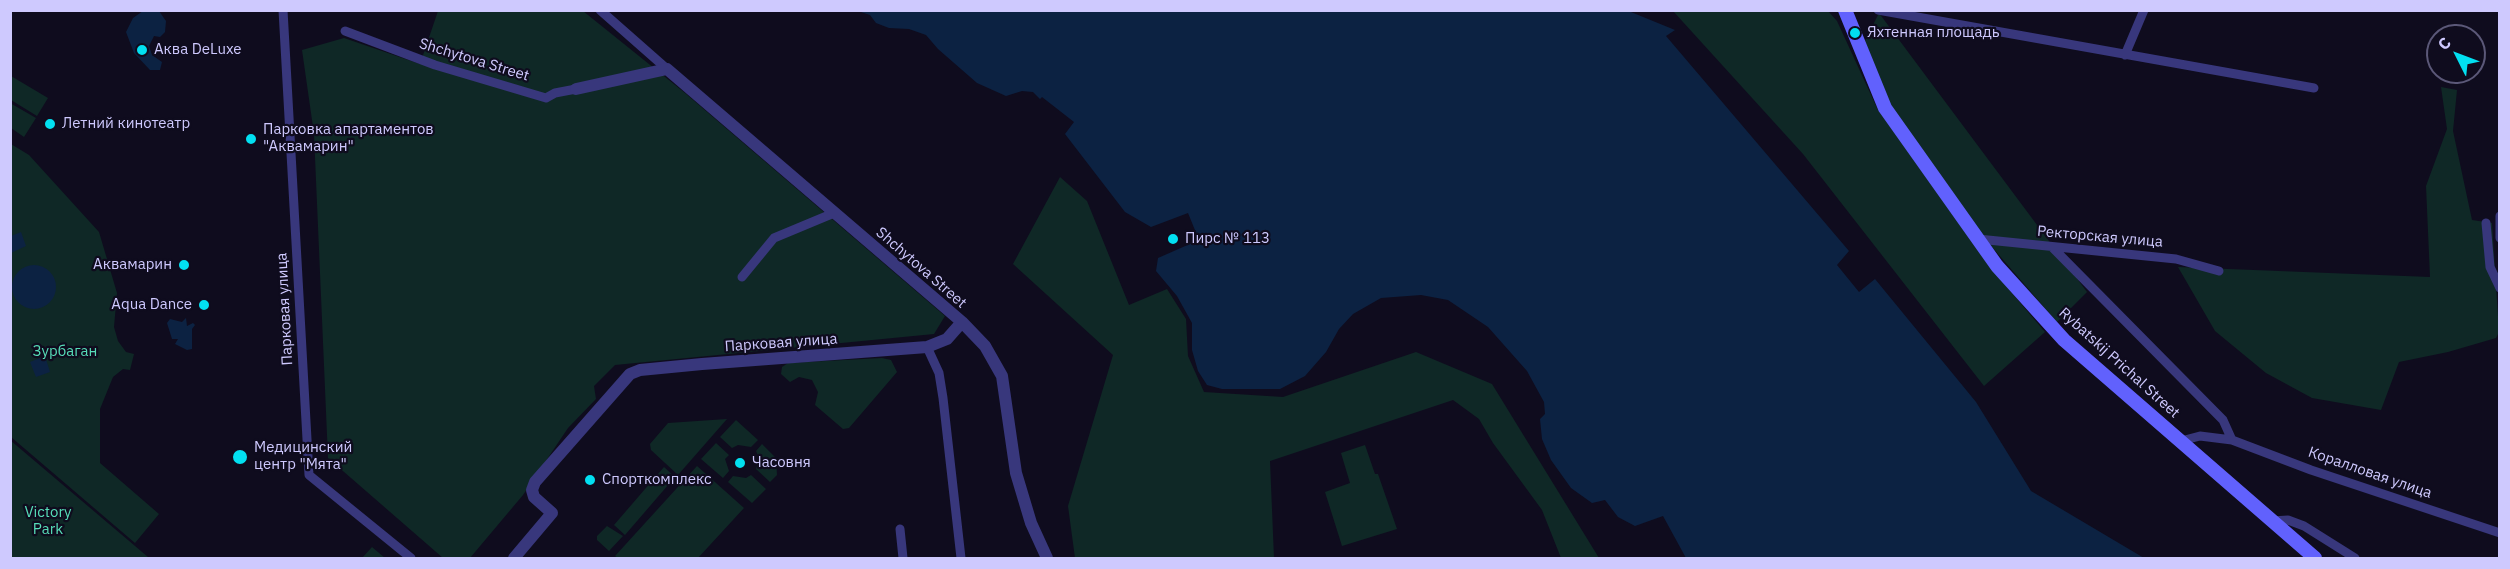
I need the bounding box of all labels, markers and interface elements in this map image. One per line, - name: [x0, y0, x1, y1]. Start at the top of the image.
- place label: Яхтенная площадь: [1867, 24, 1999, 42]
- north arrow: [2426, 24, 2486, 84]
- marker: Яхтенная площадь: [1848, 26, 1862, 40]
- text: С: [2433, 33, 2455, 54]
- street label: Shchytova Street: [417, 35, 531, 85]
- place label: Аква DeLuxe: [154, 41, 242, 59]
- marker: Аква DeLuxe: [135, 43, 149, 57]
- place label: Летний кинотеатр: [62, 115, 190, 133]
- marker: Летний кинотеатр: [43, 117, 57, 131]
- place label: Парковка апартаментов "Аквамарин": [263, 121, 434, 156]
- marker: Парковка апартаментов "Аквамарин": [244, 132, 258, 146]
- street label: Ректорская улица: [2036, 223, 2164, 251]
- street label: Shchytova Street: [872, 224, 970, 312]
- place label: Пирс № 113: [1185, 230, 1270, 248]
- marker: Пирс № 113: [1166, 232, 1180, 246]
- street label: Парковая улица: [273, 252, 297, 366]
- place label: Аквамарин: [93, 256, 172, 274]
- marker: Аквамарин: [177, 258, 191, 272]
- place label: Aqua Dance: [111, 296, 192, 314]
- marker: Aqua Dance: [197, 298, 211, 312]
- street label: Rybatskij Prichal Street: [2055, 304, 2183, 422]
- street label: Парковая улица: [724, 330, 838, 356]
- park label: Зурбаган: [33, 343, 97, 361]
- place label: Медицинский центр "Мята": [254, 439, 352, 474]
- street label: Коралловая улица: [2306, 443, 2434, 503]
- marker: Медицинский центр "Мята": [231, 448, 249, 466]
- place label: Часовня: [752, 454, 811, 472]
- marker: Часовня: [733, 456, 747, 470]
- place label: Спорткомплекс: [602, 471, 712, 489]
- marker: Спорткомплекс: [583, 473, 597, 487]
- park label: Victory Park: [24, 504, 72, 539]

